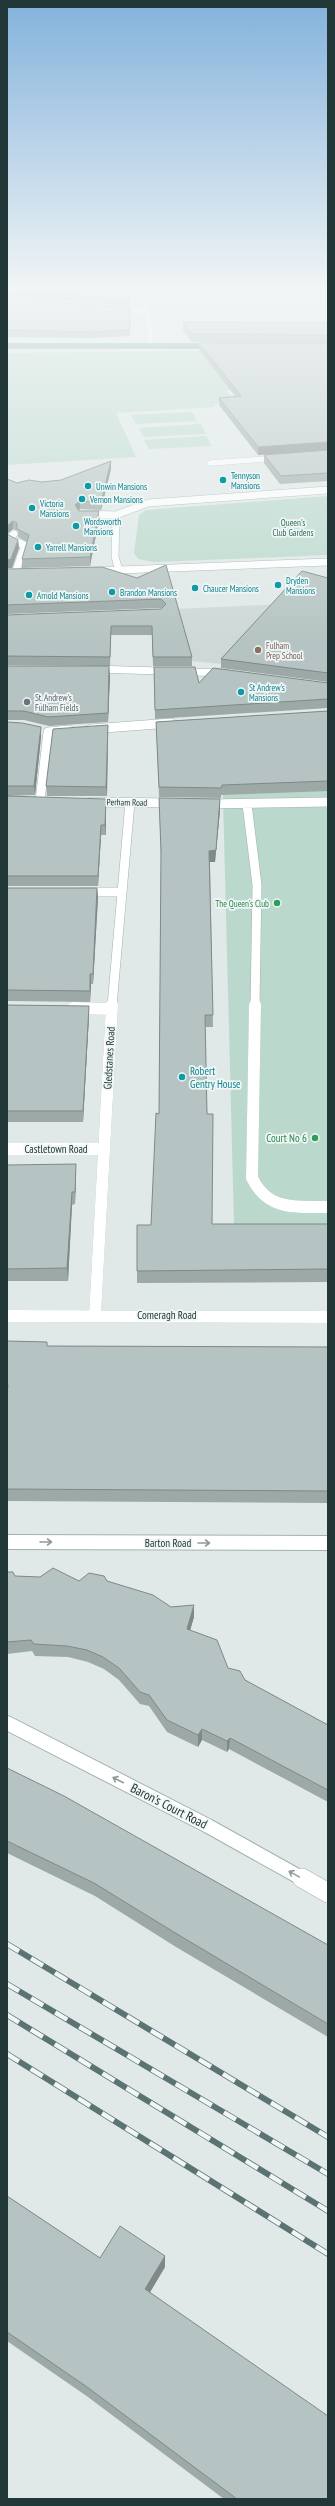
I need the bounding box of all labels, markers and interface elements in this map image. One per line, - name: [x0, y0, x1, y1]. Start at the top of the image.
- place label: Tennyson Mansions: [231, 470, 260, 491]
- marker: Tennyson Mansions: [218, 475, 228, 485]
- marker: Unwin Mansions: [83, 481, 93, 491]
- place label: Unwin Mansions: [96, 481, 147, 492]
- marker: Vernon Mansions: [77, 494, 87, 504]
- place label: Vernon Mansions: [89, 494, 143, 505]
- place label: Victoria Mansions: [39, 498, 69, 519]
- marker: Victoria Mansions: [27, 503, 37, 513]
- place label: Wordsworth Mansions: [84, 516, 121, 537]
- park label: Queen's Club Gardens: [272, 517, 314, 538]
- marker: Wordsworth Mansions: [71, 521, 81, 531]
- marker: Yarrell Mansions: [33, 542, 43, 552]
- place label: Yarrell Mansions: [46, 542, 97, 553]
- place label: Dryden Mansions: [286, 575, 315, 596]
- marker: Dryden Mansions: [273, 580, 283, 590]
- marker: Chaucer Mansions: [190, 583, 200, 593]
- place label: Chaucer Mansions: [203, 583, 259, 594]
- marker: Brandon Mansions: [107, 587, 117, 597]
- place label: Brandon Mansions: [120, 587, 177, 598]
- marker: Arnold Mansions: [24, 590, 34, 600]
- place label: Arnold Mansions: [37, 590, 89, 601]
- place label: Fulham Prep School: [266, 640, 304, 661]
- marker: Fulham Prep School: [253, 645, 263, 655]
- place label: St Andrew's Mansions: [249, 682, 285, 703]
- marker: St Andrew's Mansions: [236, 687, 246, 697]
- place label: St. Andrew's Fulham Fields: [35, 692, 78, 713]
- marker: St. Andrew's Fulham Fields: [22, 697, 32, 707]
- street label: Perham Road: [107, 796, 148, 808]
- place label: The Queen’s Club: [215, 898, 269, 909]
- marker: The Queen’s Club: [272, 898, 282, 908]
- street label: Gledstanes Road: [100, 1026, 118, 1090]
- place label: Robert Gentry House: [190, 1064, 241, 1091]
- marker: Robert Gentry House: [177, 1072, 187, 1082]
- place label: Court No 6: [266, 1131, 307, 1145]
- marker: Court No 6: [310, 1133, 320, 1143]
- street label: Castletown Road: [24, 1142, 88, 1156]
- street label: Comeragh Road: [137, 1308, 197, 1322]
- street label: Barton Road: [145, 1536, 191, 1550]
- one-way arrow: [39, 1538, 52, 1546]
- one-way arrow: [197, 1539, 210, 1547]
- one-way arrow: [112, 1775, 124, 1783]
- street label: Baron's Court Road: [128, 1779, 210, 1833]
- one-way arrow: [288, 1869, 300, 1877]

